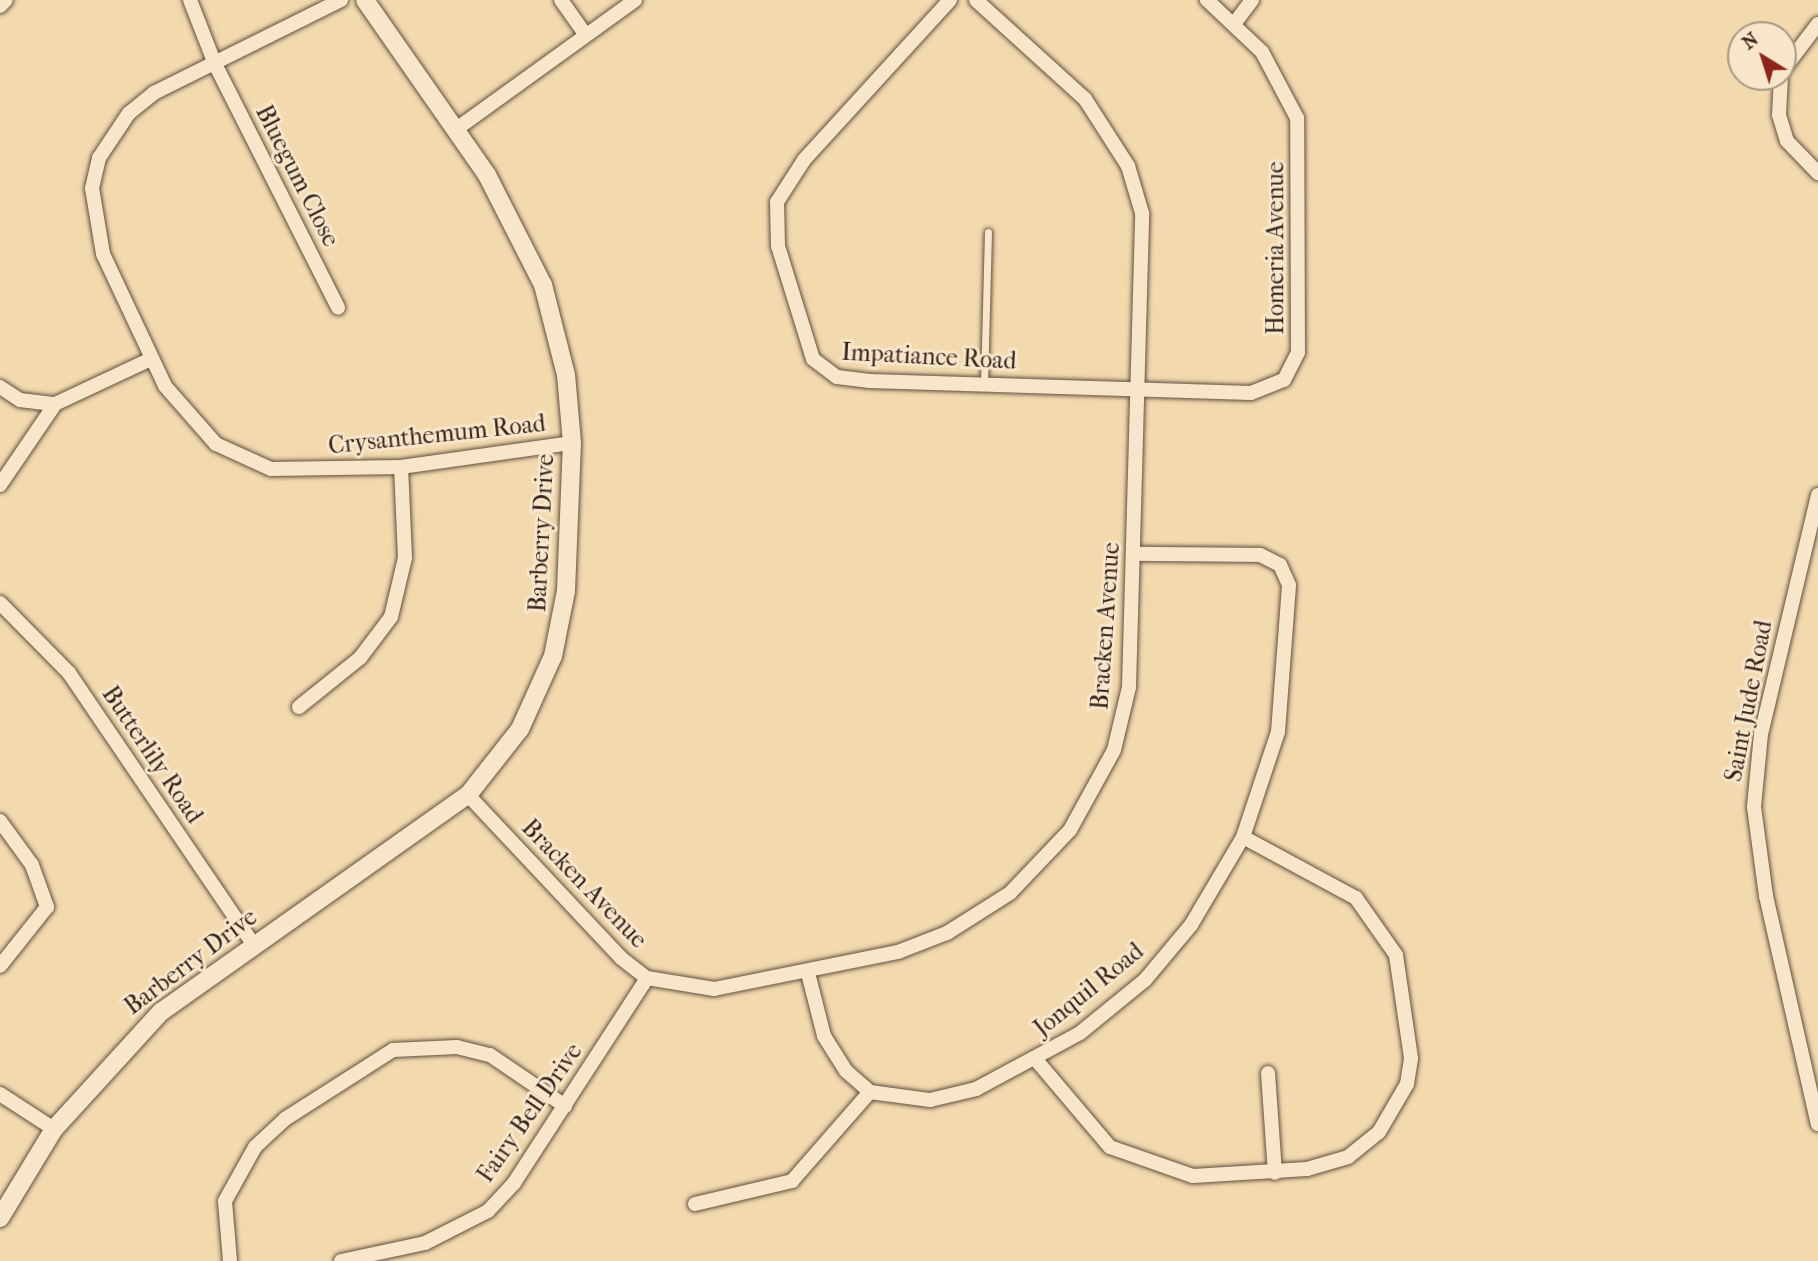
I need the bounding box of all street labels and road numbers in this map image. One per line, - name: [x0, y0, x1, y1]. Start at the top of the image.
- street label: Bluegum Close: [249, 100, 345, 252]
- street label: Homeria Avenue: [1262, 161, 1290, 335]
- street label: Impatiance Road: [841, 338, 1017, 376]
- street label: Crysanthemum Road: [327, 409, 547, 461]
- street label: Barberry Drive: [523, 453, 561, 613]
- street label: Bracken Avenue: [1086, 541, 1126, 711]
- street label: Saint Jude Road: [1719, 618, 1779, 784]
- street label: Butterlily Road: [95, 681, 209, 829]
- street label: Bracken Avenue: [515, 814, 653, 954]
- street label: Barberry Drive: [119, 903, 263, 1021]
- street label: Jonquil Road: [1028, 937, 1150, 1043]
- street label: Fairy Bell Drive: [471, 1038, 589, 1188]

